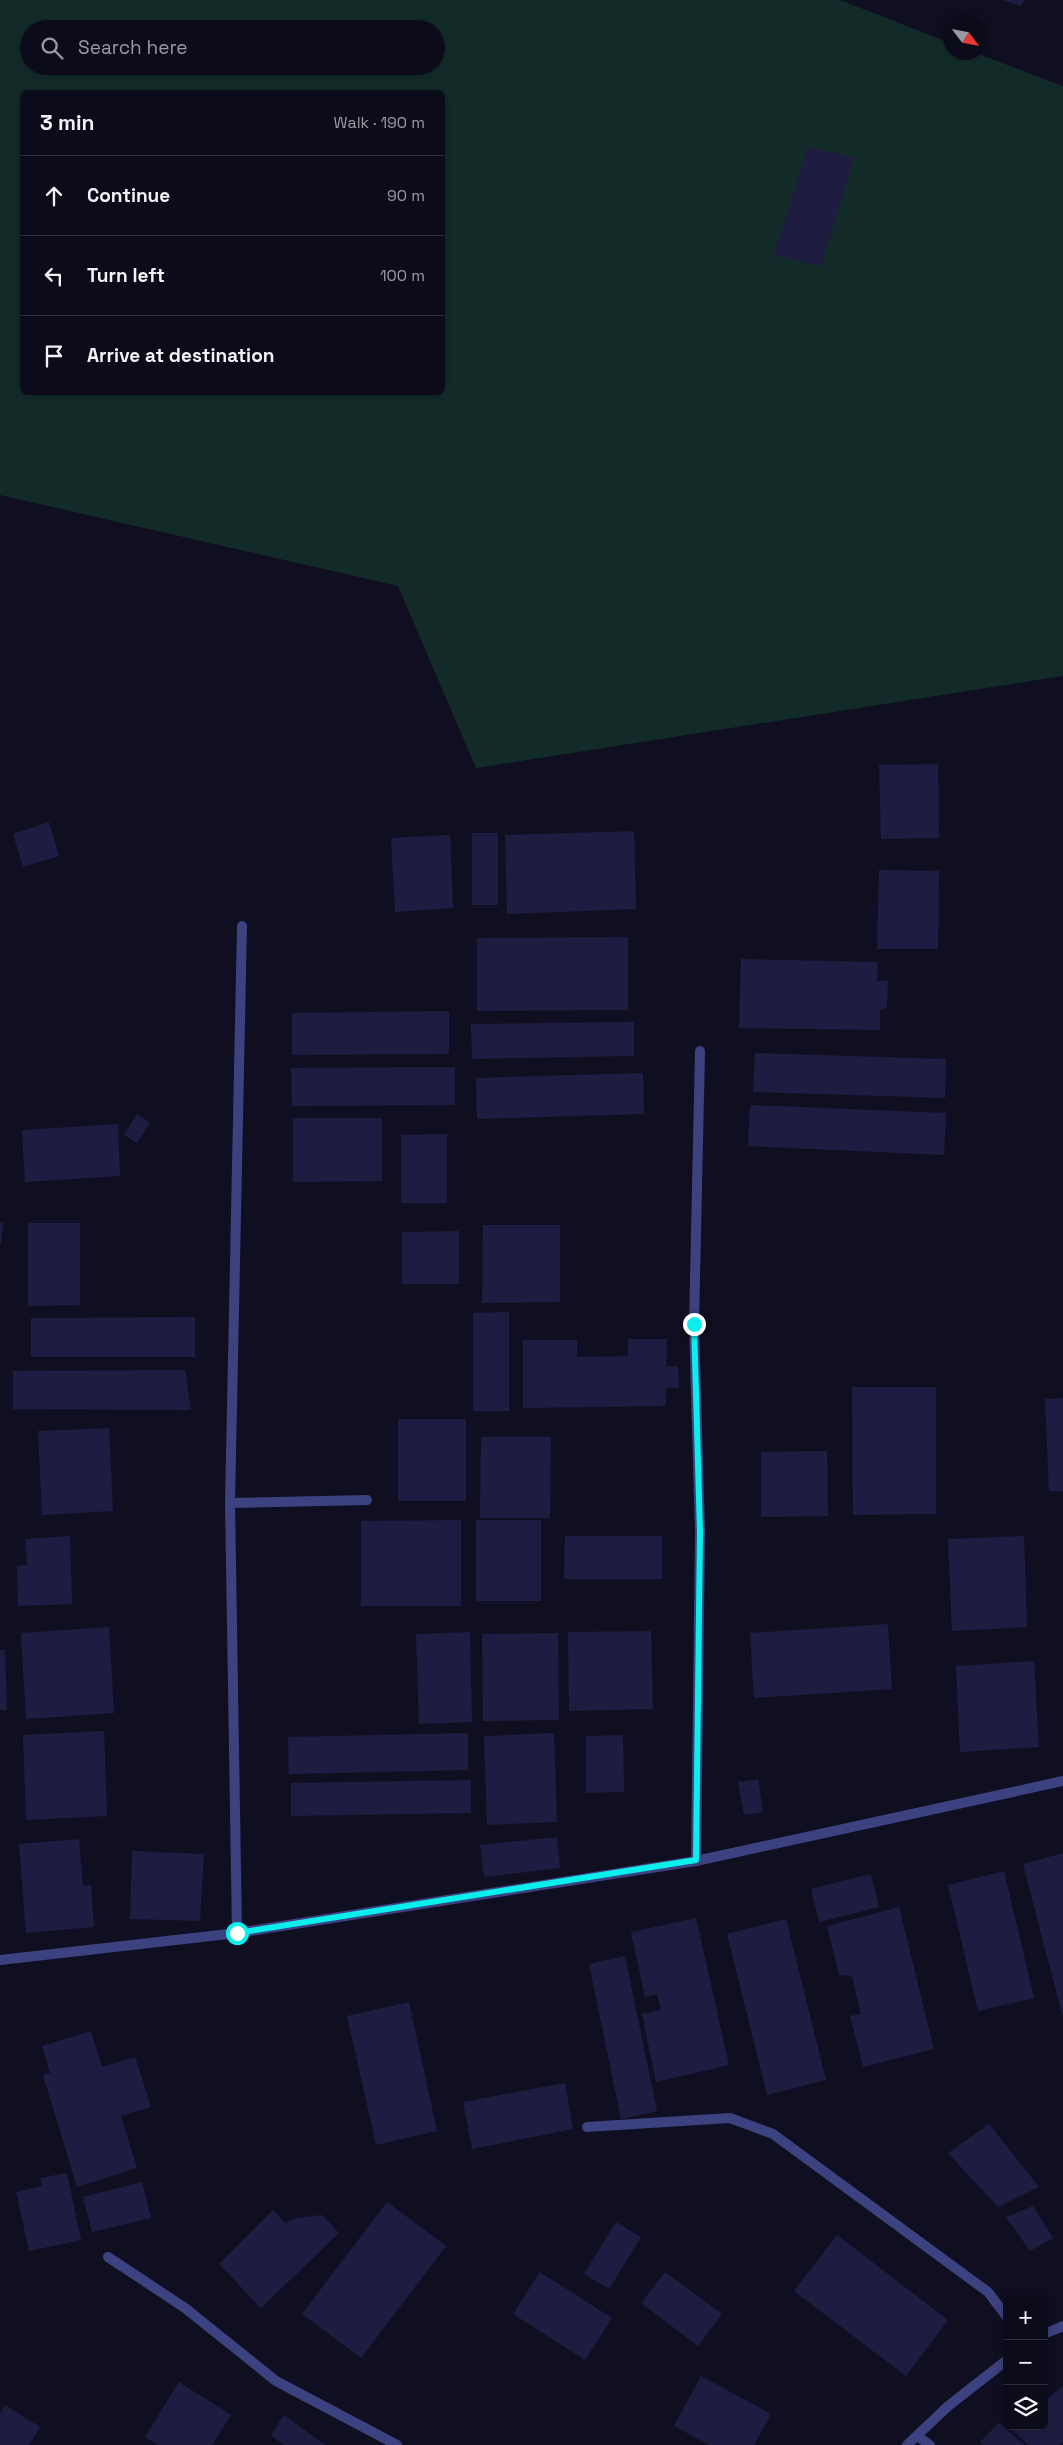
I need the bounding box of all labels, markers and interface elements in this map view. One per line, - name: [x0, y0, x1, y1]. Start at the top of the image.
- north arrow: [943, 15, 988, 60]
- search box: [20, 20, 445, 75]
- icon: search: [38, 34, 66, 62]
- text: Search here: [78, 35, 188, 60]
- text: 3 min: [40, 109, 95, 136]
- text: Walk · 190 m: [334, 112, 425, 133]
- icon: ahead: [40, 182, 68, 210]
- text: Continue: [87, 183, 170, 208]
- text: 90 m: [387, 185, 425, 206]
- icon: left: [40, 262, 68, 290]
- text: Turn left: [87, 263, 165, 288]
- text: 100 m: [380, 265, 425, 286]
- icon: arrive: [40, 342, 68, 370]
- text: Arrive at destination: [87, 343, 275, 368]
- route end: [683, 1313, 706, 1336]
- route start: [226, 1922, 249, 1945]
- map controls: [1003, 2295, 1048, 2430]
- button: +: [1003, 2295, 1048, 2340]
- button: −: [1003, 2340, 1048, 2385]
- button: layers: [1003, 2385, 1048, 2430]

